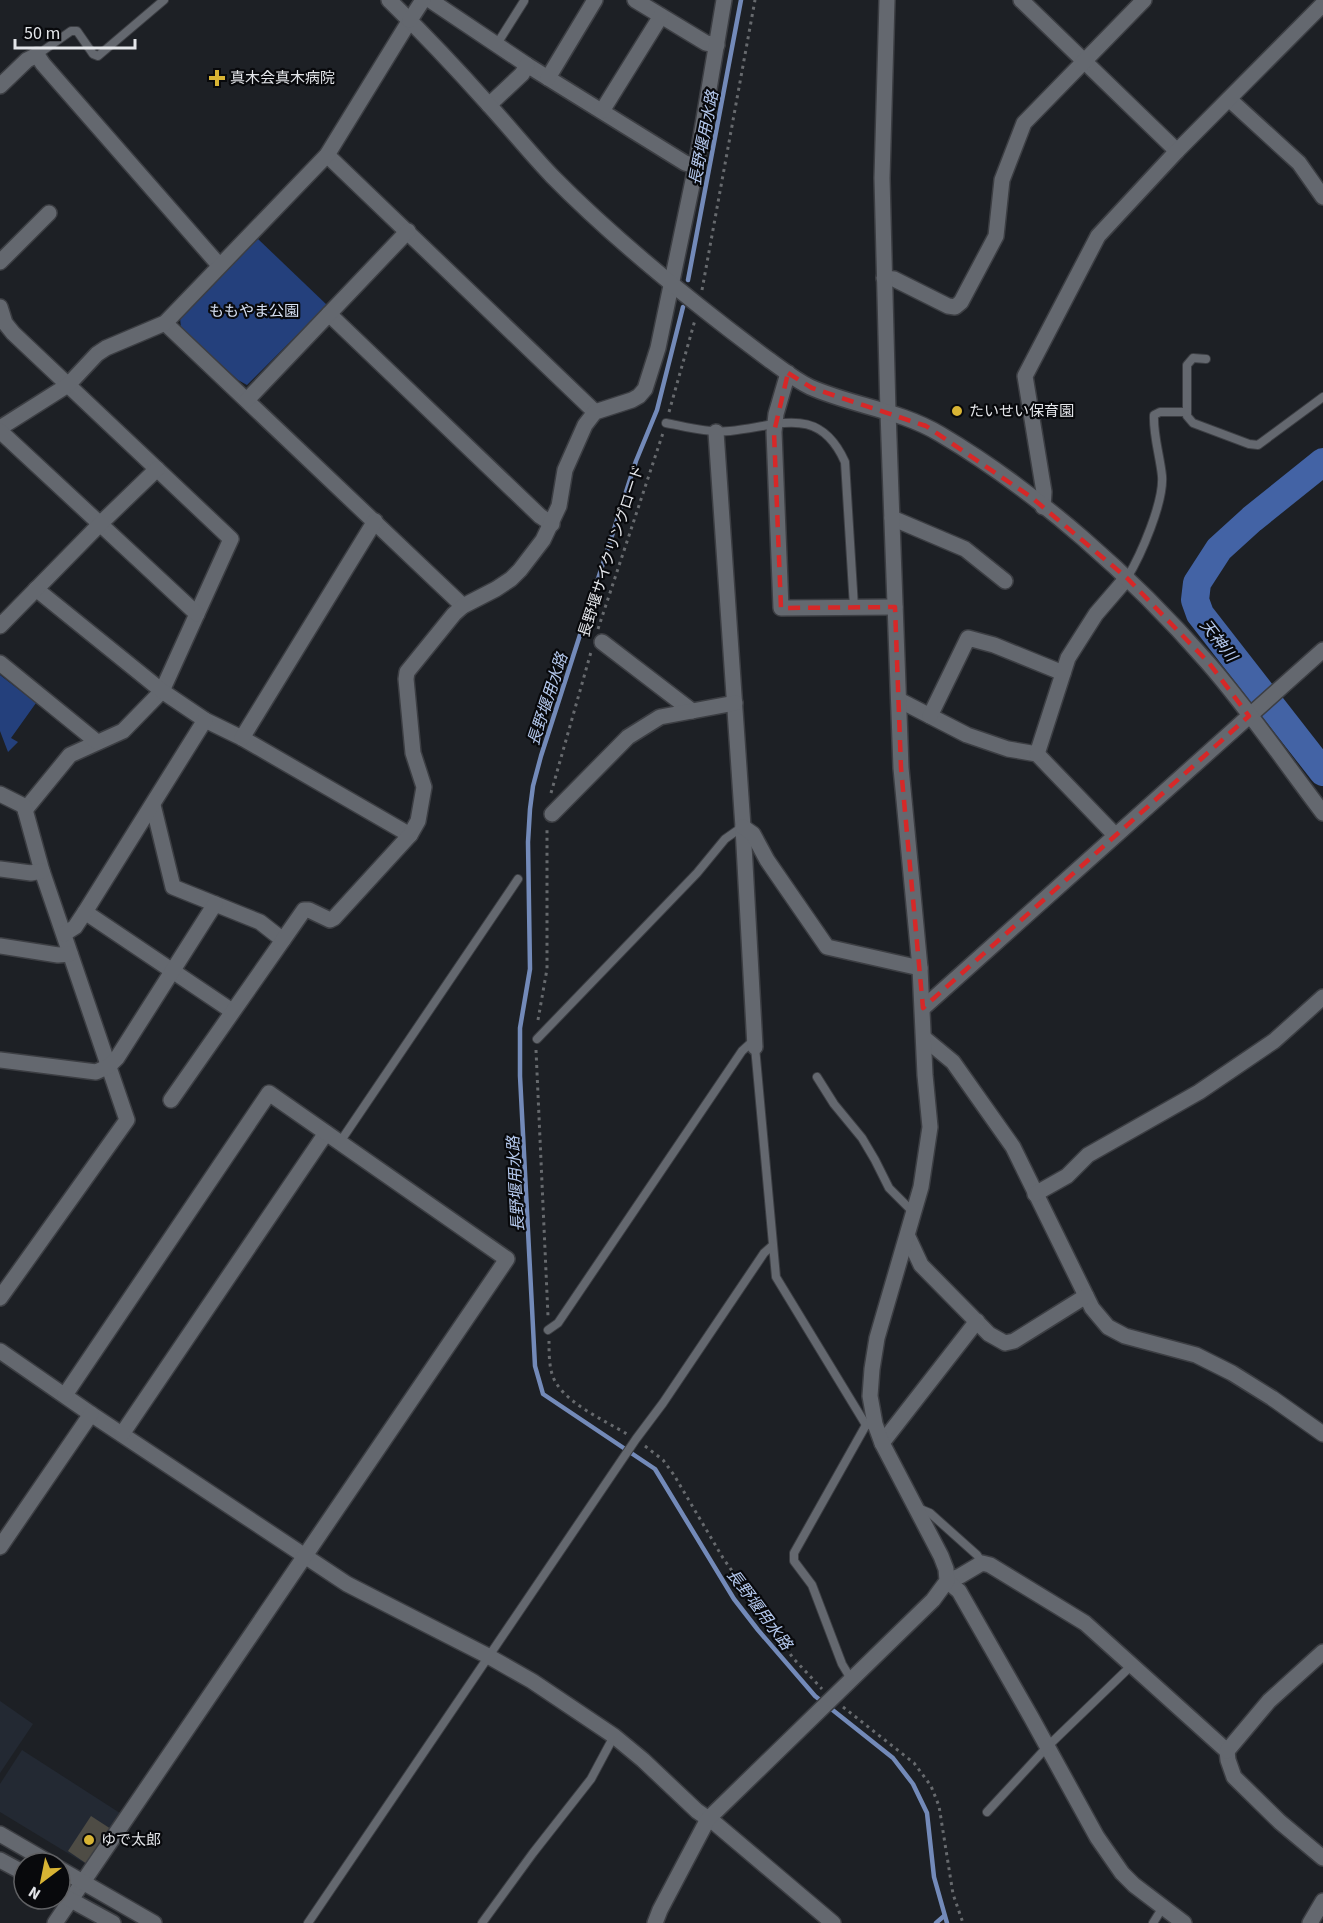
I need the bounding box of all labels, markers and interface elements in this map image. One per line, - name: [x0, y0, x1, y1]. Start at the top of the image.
- scale bar: [15, 12, 135, 50]
- text: 50 m: [24, 21, 60, 46]
- place label: 真木会真木病院: [230, 68, 335, 89]
- marker: 真木会真木病院: [208, 69, 226, 87]
- water label: 長野堰用水路: [684, 87, 724, 187]
- park label: ももやま公園: [209, 301, 299, 322]
- place label: たいせい保育園: [969, 401, 1074, 422]
- marker: たいせい保育園: [950, 404, 964, 418]
- street label: 長野堰サイクリングロード: [574, 462, 649, 640]
- water label: 天神川: [1195, 615, 1243, 668]
- water label: 長野堰用水路: [523, 648, 574, 748]
- water label: 長野堰用水路: [502, 1133, 529, 1232]
- water label: 長野堰用水路: [722, 1565, 798, 1656]
- place label: ゆで太郎: [101, 1830, 161, 1851]
- marker: ゆで太郎: [82, 1833, 96, 1847]
- north arrow: [12, 1851, 72, 1911]
- text: N: [24, 1881, 45, 1905]

